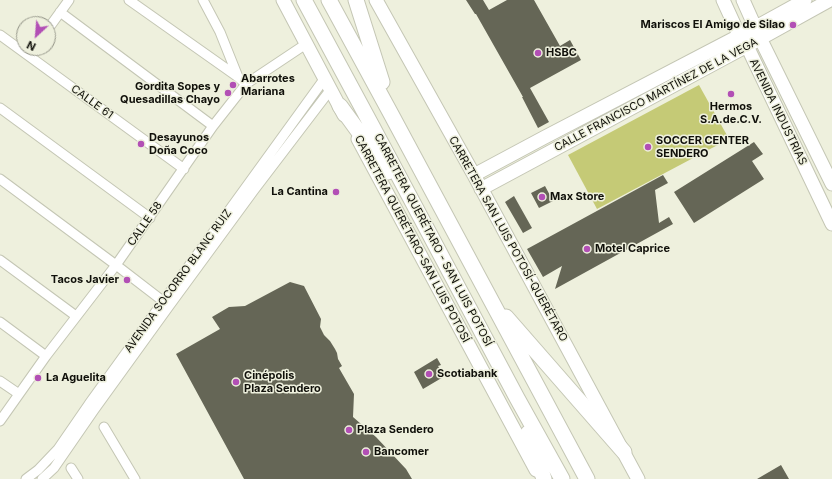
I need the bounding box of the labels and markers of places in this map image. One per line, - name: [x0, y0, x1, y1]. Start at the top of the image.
- place label: Mariscos El Amigo de Silao: [640, 18, 785, 32]
- marker: Mariscos El Amigo de Silao: [788, 20, 798, 30]
- place label: HSBC: [546, 46, 577, 60]
- marker: HSBC: [533, 48, 543, 58]
- place label: Abarrotes Mariana: [241, 72, 295, 98]
- place label: Gordita Sopes y Quesadillas Chayo: [120, 80, 220, 106]
- marker: Abarrotes Mariana: [228, 80, 238, 90]
- marker: Gordita Sopes y Quesadillas Chayo: [223, 88, 233, 98]
- marker: Hermos S.A.de.C.V.: [726, 89, 736, 99]
- place label: Hermos S.A.de.C.V.: [700, 100, 762, 126]
- place label: Desayunos Doña Coco: [149, 131, 209, 157]
- place label: SOCCER CENTER SENDERO: [656, 134, 749, 160]
- marker: Desayunos Doña Coco: [136, 139, 146, 149]
- marker: SOCCER CENTER SENDERO: [643, 142, 653, 152]
- place label: La Cantina: [271, 185, 328, 199]
- marker: La Cantina: [331, 187, 341, 197]
- place label: Max Store: [550, 190, 604, 204]
- marker: Max Store: [537, 192, 547, 202]
- place label: Motel Caprice: [595, 242, 670, 256]
- marker: Motel Caprice: [582, 244, 592, 254]
- place label: Tacos Javier: [51, 273, 119, 287]
- marker: Tacos Javier: [122, 275, 132, 285]
- place label: Scotiabank: [437, 367, 497, 381]
- place label: Cinépolis Plaza Sendero: [244, 369, 321, 395]
- marker: Scotiabank: [424, 369, 434, 379]
- place label: La Aguelita: [46, 371, 106, 385]
- marker: La Aguelita: [33, 373, 43, 383]
- marker: Cinépolis Plaza Sendero: [231, 377, 241, 387]
- place label: Plaza Sendero: [357, 423, 434, 437]
- marker: Plaza Sendero: [344, 425, 354, 435]
- place label: Bancomer: [374, 445, 429, 459]
- marker: Bancomer: [361, 447, 371, 457]

